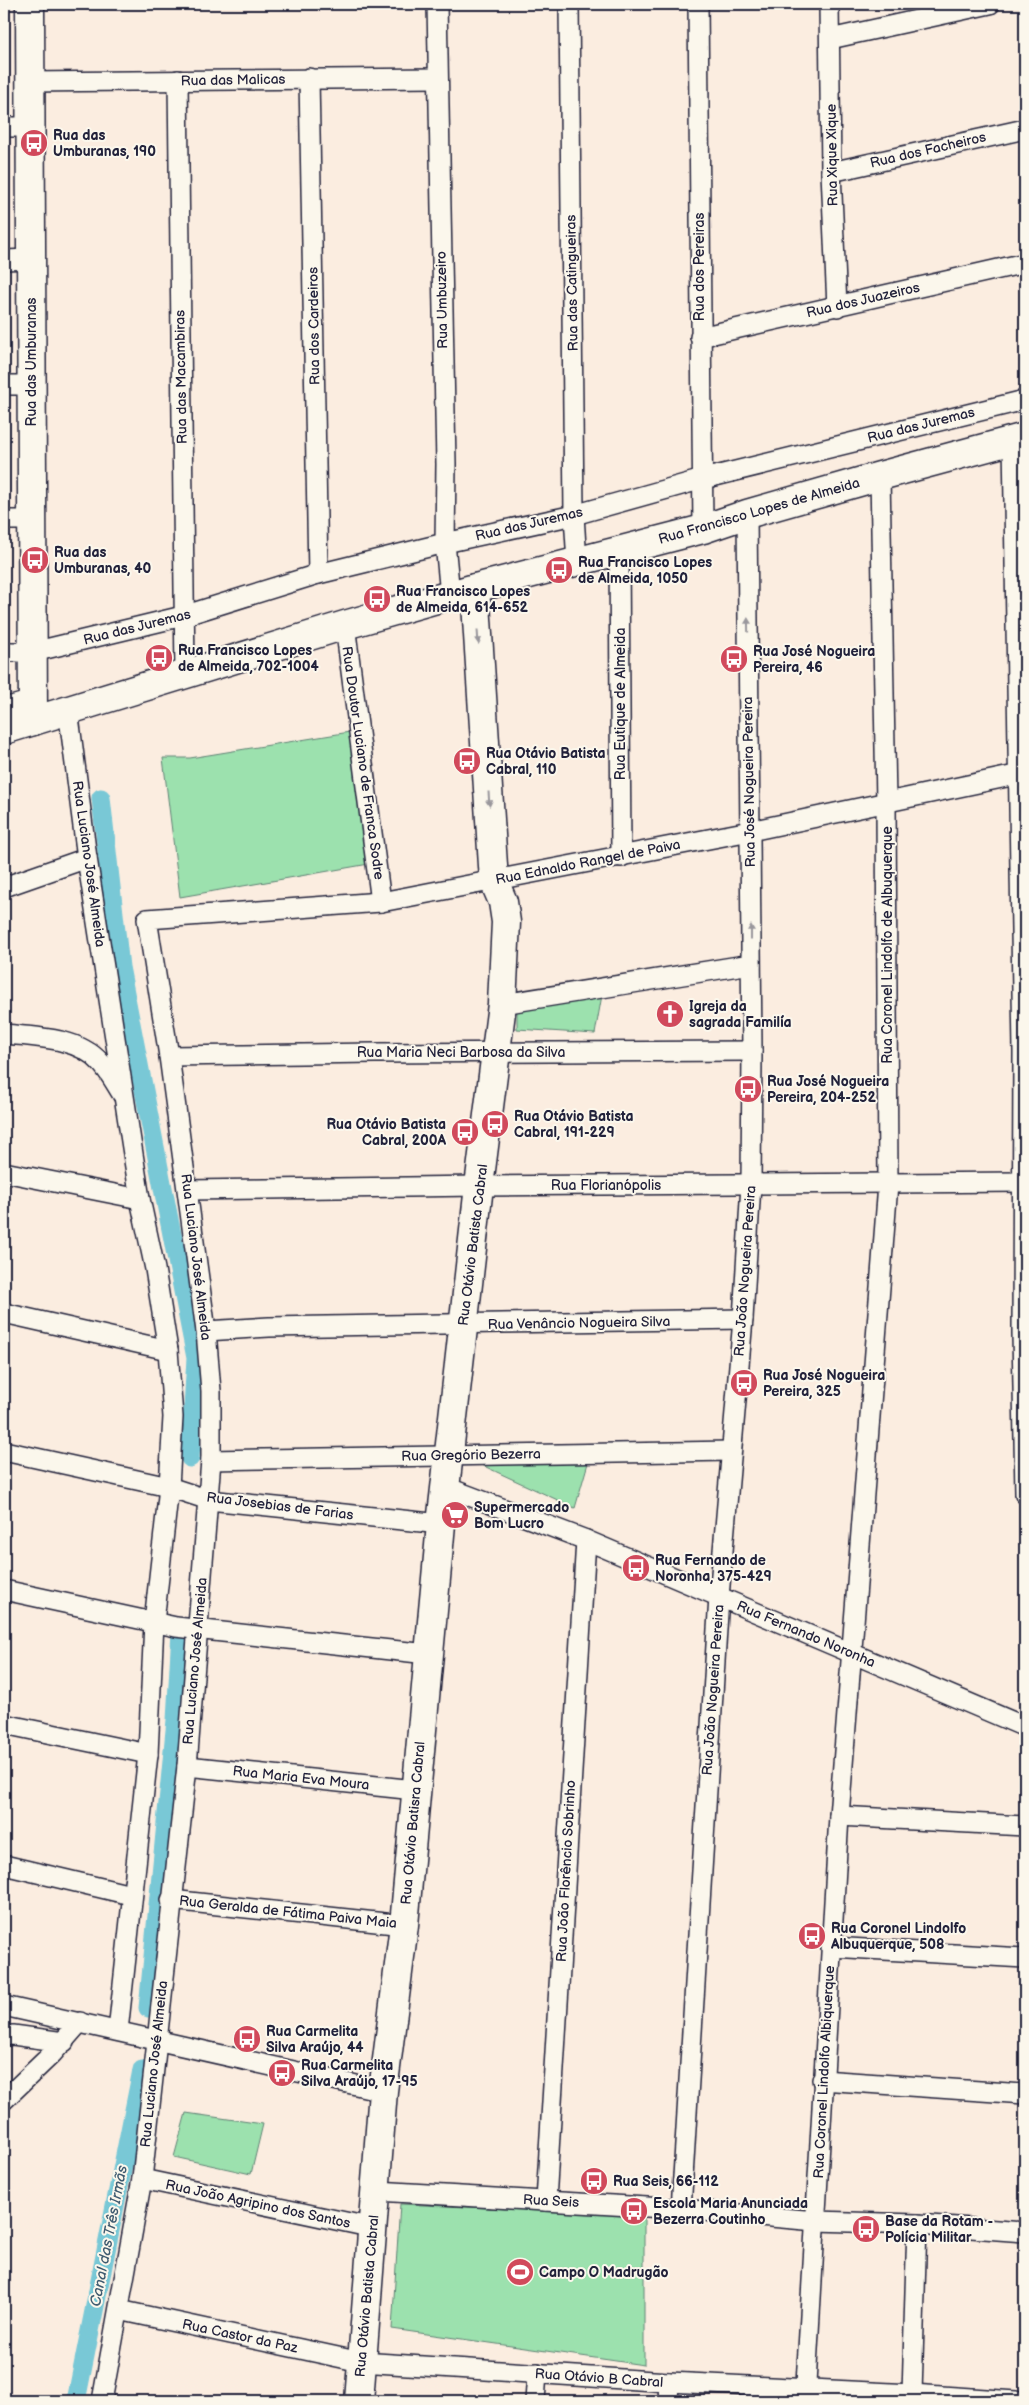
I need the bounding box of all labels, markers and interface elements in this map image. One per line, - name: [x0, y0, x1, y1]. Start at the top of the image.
- street label: Rua das Malicas: [180, 71, 286, 89]
- street label: Rua Xique Xique: [823, 104, 841, 206]
- place label: Rua das Umburanas, 190: [53, 127, 156, 160]
- bus stop icon: Rua das Umburanas, 190: [19, 128, 49, 158]
- street label: Rua dos Facheiros: [868, 128, 988, 172]
- street label: Rua dos Pereiras: [691, 213, 708, 321]
- street label: Rua das Catingueiras: [562, 215, 582, 351]
- street label: Rua Umbuzeiro: [433, 251, 451, 349]
- street label: Rua dos Cardeiros: [304, 267, 324, 385]
- street label: Rua dos Juazeiros: [805, 279, 922, 321]
- street label: Rua das Umburanas: [23, 297, 40, 427]
- street label: Rua das Macambiras: [171, 310, 191, 444]
- street label: Rua das Juremas: [866, 403, 976, 447]
- street label: Rua Francisco Lopes de Almeida: [656, 474, 862, 548]
- street label: Rua das Juremas: [474, 503, 585, 545]
- place label: Rua das Umburanas, 40: [54, 544, 151, 577]
- bus stop icon: Rua das Umburanas, 40: [20, 545, 50, 575]
- place label: Rua Francisco Lopes de Almeida, 1050: [578, 554, 712, 587]
- bus stop icon: Rua Francisco Lopes de Almeida, 1050: [544, 555, 574, 585]
- place label: Rua Francisco Lopes de Almeida, 614-652: [396, 583, 530, 616]
- bus stop icon: Rua Francisco Lopes de Almeida, 614-652: [362, 584, 392, 614]
- street label: Rua das Juremas: [82, 605, 192, 649]
- one-way arrow: [744, 617, 752, 633]
- street label: Rua Eutique de Almeida: [612, 628, 629, 780]
- one-way arrow: [475, 629, 483, 645]
- place label: Rua Francisco Lopes de Almeida, 702-1004: [178, 642, 319, 675]
- bus stop icon: Rua Francisco Lopes de Almeida, 702-1004: [144, 643, 174, 673]
- place label: Rua José Nogueira Pereira, 46: [753, 643, 875, 676]
- bus stop icon: Rua José Nogueira Pereira, 46: [719, 644, 749, 674]
- street label: Rua Doutor Luciano de Franca Sodre: [338, 645, 388, 881]
- street label: Rua José Nogueira Pereira: [739, 696, 759, 868]
- place label: Rua Otávio Batista Cabral, 110: [486, 745, 606, 778]
- bus stop icon: Rua Otávio Batista Cabral, 110: [452, 746, 482, 776]
- street label: Rua Luciano José Almeida: [69, 780, 109, 948]
- one-way arrow: [485, 791, 493, 807]
- street label: Rua Coronel Lindolfo de Albuquerque: [879, 826, 896, 1064]
- street label: Rua Ednaldo Rangel de Paiva: [494, 836, 682, 888]
- one-way arrow: [746, 924, 754, 940]
- place label: Igreja da sagrada Familía: [689, 998, 792, 1031]
- church icon: Igreja da sagrada Familía: [655, 999, 685, 1029]
- street label: Rua Maria Neci Barbosa da Silva: [357, 1044, 565, 1061]
- place label: Rua José Nogueira Pereira, 204-252: [767, 1073, 889, 1106]
- bus stop icon: Rua José Nogueira Pereira, 204-252: [733, 1074, 763, 1104]
- place label: Rua Otávio Batista Cabral, 191-229: [514, 1108, 634, 1141]
- bus stop icon: Rua Otávio Batista Cabral, 191-229: [480, 1109, 510, 1139]
- place label: Rua Otávio Batista Cabral, 200A: [326, 1116, 446, 1149]
- bus stop icon: Rua Otávio Batista Cabral, 200A: [450, 1117, 480, 1147]
- street label: Rua Otávio Batista Cabral: [455, 1163, 491, 1327]
- street label: Rua Luciano José Almeida: [177, 1173, 215, 1341]
- street label: Rua Florianópolis: [551, 1177, 661, 1194]
- street label: Rua João Nogueira Pereira: [731, 1185, 759, 1357]
- street label: Rua Venâncio Nogueira Silva: [488, 1313, 670, 1333]
- place label: Rua José Nogueira Pereira, 325: [763, 1367, 885, 1400]
- bus stop icon: Rua José Nogueira Pereira, 325: [729, 1368, 759, 1398]
- street label: Rua Gregório Bezerra: [401, 1445, 541, 1465]
- street label: Rua Josebias de Farias: [206, 1489, 354, 1523]
- place label: Supermercado Bom Lucro: [474, 1499, 569, 1532]
- supermarket icon: Supermercado Bom Lucro: [440, 1500, 470, 1530]
- place label: Rua Fernando de Noronha, 375-429: [655, 1552, 772, 1585]
- bus stop icon: Rua Fernando de Noronha, 375-429: [621, 1553, 651, 1583]
- street label: Rua Luciano José Almeida: [179, 1577, 211, 1745]
- street label: Rua Fernando Noronha: [734, 1597, 878, 1671]
- street label: Rua João Nogueira Pereira: [699, 1604, 727, 1776]
- street label: Rua Otávio Batisra Cabral: [397, 1741, 429, 1905]
- street label: Rua Maria Eva Moura: [232, 1762, 370, 1794]
- street label: Rua João Florêncio Sobrinho: [553, 1780, 579, 1962]
- street label: Rua Geralda de Fátima Paiva Maia: [178, 1892, 398, 1932]
- place label: Rua Coronel Lindolfo Albuquerque, 508: [830, 1920, 966, 1953]
- bus stop icon: Rua Coronel Lindolfo Albuquerque, 508: [797, 1921, 827, 1951]
- street label: Rua Coronel Lindolfo Albiquerque: [810, 1965, 838, 2179]
- street label: Rua Luciano José Almeida: [137, 1980, 171, 2148]
- place label: Rua Carmelita Silva Araújo, 44: [266, 2023, 364, 2056]
- bus stop icon: Rua Carmelita Silva Araújo, 44: [232, 2024, 262, 2054]
- place label: Rua Carmelita Silva Araújo, 17-95: [301, 2057, 418, 2090]
- bus stop icon: Rua Carmelita Silva Araújo, 17-95: [267, 2058, 297, 2088]
- water label: Canal das Três Irmãs: [86, 2163, 132, 2308]
- bus stop icon: Rua Seis, 66-112: [579, 2166, 609, 2196]
- place label: Rua Seis, 66-112: [613, 2173, 719, 2190]
- street label: Rua João Agripino dos Santos: [164, 2176, 352, 2232]
- street label: Rua Seis: [523, 2191, 580, 2211]
- place label: Escola Maria Anunciada Bezerra Coutinho: [653, 2195, 808, 2228]
- bus stop icon: Escola Maria Anunciada Bezerra Coutinho: [619, 2196, 649, 2226]
- place label: Base da Rotam - Polícia Militar: [885, 2213, 993, 2246]
- street label: Rua Otávio Batista Cabral: [351, 2214, 383, 2378]
- bus stop icon: Base da Rotam - Polícia Militar: [851, 2214, 881, 2244]
- sports icon: Campo O Madrugão: [505, 2257, 535, 2287]
- place label: Campo O Madrugão: [539, 2264, 668, 2281]
- street label: Rua Castor da Paz: [181, 2315, 300, 2357]
- street label: Rua Otávio B Cabral: [534, 2365, 664, 2391]

